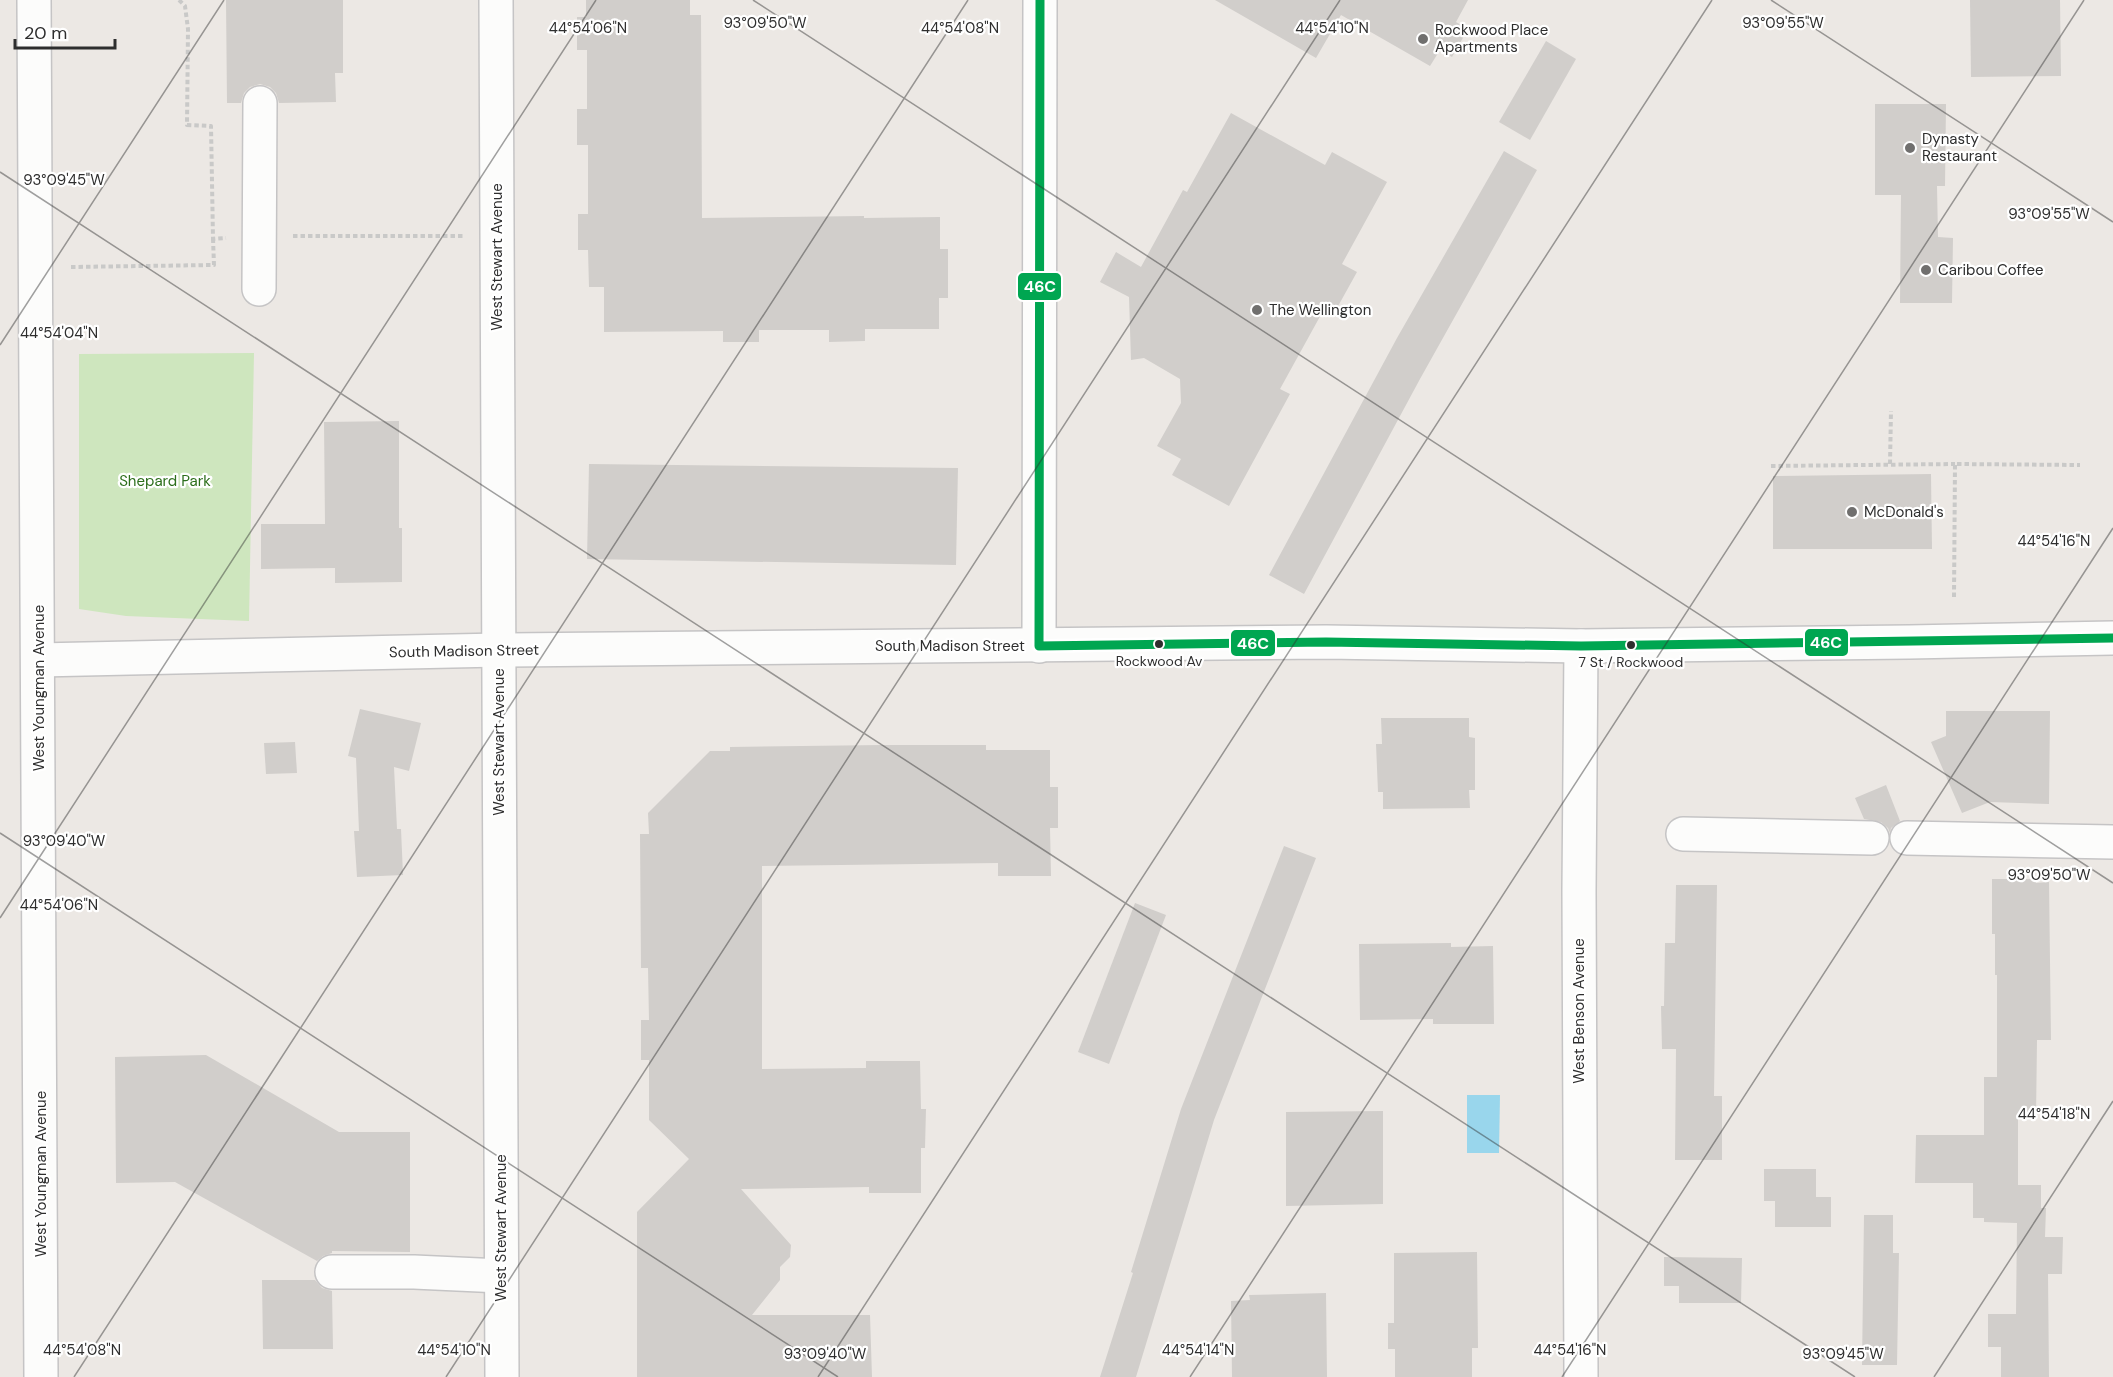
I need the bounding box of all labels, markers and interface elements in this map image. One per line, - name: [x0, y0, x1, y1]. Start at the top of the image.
- scale bar: [15, 12, 116, 50]
- text: 93°09'50"W: [723, 13, 807, 33]
- text: 93°09'55"W: [1742, 13, 1824, 33]
- text: 44°54'06"N: [549, 18, 627, 38]
- text: 44°54'08"N: [921, 18, 999, 38]
- text: 44°54'10"N: [1295, 18, 1369, 38]
- place label: Rockwood Place Apartments: [1435, 20, 1548, 57]
- text: 20 m: [24, 21, 67, 45]
- marker: Rockwood Place Apartments: [1416, 32, 1430, 46]
- place label: Dynasty Restaurant: [1922, 129, 1997, 166]
- marker: Dynasty Restaurant: [1903, 141, 1917, 155]
- text: 93°09'45"W: [23, 170, 105, 190]
- street label: West Stewart Avenue: [487, 183, 507, 331]
- text: 93°09'55"W: [2008, 204, 2090, 224]
- place label: Caribou Coffee: [1938, 260, 2044, 280]
- marker: Caribou Coffee: [1919, 263, 1933, 277]
- line badge: 46C: [1017, 272, 1062, 301]
- text: 46C: [1024, 276, 1056, 297]
- place label: The Wellington: [1269, 300, 1371, 320]
- marker: The Wellington: [1250, 303, 1264, 317]
- text: 44°54'04"N: [20, 323, 98, 343]
- park label: Shepard Park: [119, 471, 211, 491]
- place label: McDonald's: [1864, 502, 1944, 522]
- marker: McDonald's: [1845, 505, 1859, 519]
- text: 44°54'16"N: [2018, 531, 2090, 551]
- street label: West Youngman Avenue: [29, 605, 49, 771]
- line badge: 46C: [1804, 628, 1849, 657]
- line badge: 46C: [1230, 629, 1276, 657]
- text: 46C: [1810, 632, 1842, 653]
- text: 46C: [1237, 633, 1269, 654]
- street label: South Madison Street: [875, 636, 1025, 656]
- marker: Rockwood Av: [1153, 638, 1165, 650]
- marker: 7 St / Rockwood: [1625, 639, 1637, 651]
- street label: South Madison Street: [389, 640, 539, 662]
- place label: Rockwood Av: [1116, 652, 1203, 670]
- place label: 7 St / Rockwood: [1579, 653, 1683, 671]
- street label: West Stewart Avenue: [489, 668, 509, 816]
- text: 93°09'40"W: [23, 831, 106, 851]
- text: 93°09'50"W: [2007, 865, 2091, 885]
- text: 44°54'06"N: [20, 895, 98, 915]
- street label: West Benson Avenue: [1569, 938, 1589, 1084]
- street label: West Youngman Avenue: [31, 1091, 51, 1257]
- text: 44°54'18"N: [2018, 1104, 2090, 1124]
- street label: West Stewart Avenue: [491, 1154, 511, 1302]
- text: 44°54'08"N: [43, 1340, 121, 1360]
- text: 44°54'10"N: [417, 1340, 491, 1360]
- text: 44°54'14"N: [1162, 1340, 1234, 1360]
- text: 44°54'16"N: [1534, 1340, 1606, 1360]
- text: 93°09'40"W: [784, 1344, 867, 1364]
- text: 93°09'45"W: [1802, 1344, 1884, 1364]

